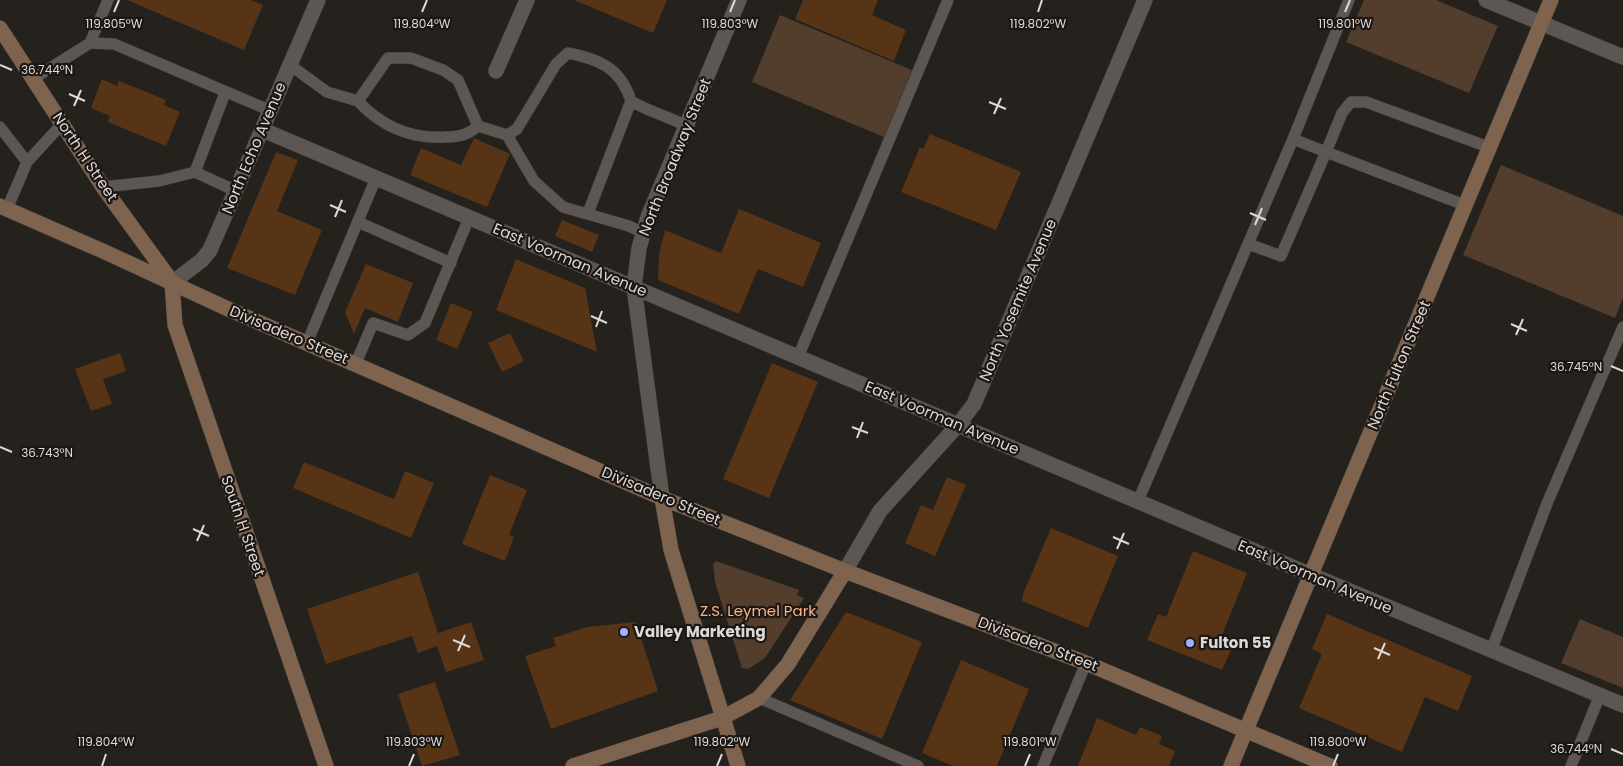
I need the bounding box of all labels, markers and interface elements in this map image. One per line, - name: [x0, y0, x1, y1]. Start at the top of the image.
- text: 119.805°W: [85, 15, 143, 32]
- text: 119.804°W: [393, 15, 451, 32]
- text: 119.803°W: [702, 15, 759, 32]
- text: 119.802°W: [1010, 15, 1066, 32]
- text: 119.801°W: [1318, 15, 1372, 32]
- text: 36.744°N: [21, 61, 73, 78]
- street label: North Broadway Street: [633, 75, 716, 239]
- street label: North Echo Avenue: [216, 79, 291, 217]
- street label: North H Street: [48, 108, 123, 205]
- street label: North Yosemite Avenue: [974, 215, 1061, 384]
- street label: East Voorman Avenue: [490, 218, 651, 302]
- street label: North Fulton Street: [1362, 297, 1435, 433]
- street label: Divisadero Street: [227, 300, 352, 369]
- text: 36.745°N: [1550, 358, 1602, 375]
- street label: East Voorman Avenue: [862, 376, 1023, 460]
- text: 36.743°N: [21, 444, 73, 461]
- street label: Divisadero Street: [599, 461, 724, 530]
- street label: South H Street: [216, 473, 271, 579]
- street label: East Voorman Avenue: [1235, 535, 1396, 619]
- park label: Z.S. Leymel Park: [700, 600, 816, 621]
- street label: Divisadero Street: [975, 611, 1101, 676]
- place label: Valley Marketing: [634, 621, 766, 642]
- marker: Valley Marketing: [618, 626, 630, 638]
- place label: Fulton 55: [1200, 632, 1271, 653]
- marker: Fulton 55: [1184, 637, 1196, 649]
- text: 119.804°W: [77, 733, 135, 750]
- text: 119.803°W: [386, 733, 443, 750]
- text: 119.802°W: [694, 733, 750, 750]
- text: 119.801°W: [1003, 733, 1057, 750]
- text: 119.800°W: [1309, 733, 1367, 750]
- text: 36.744°N: [1550, 740, 1602, 757]

